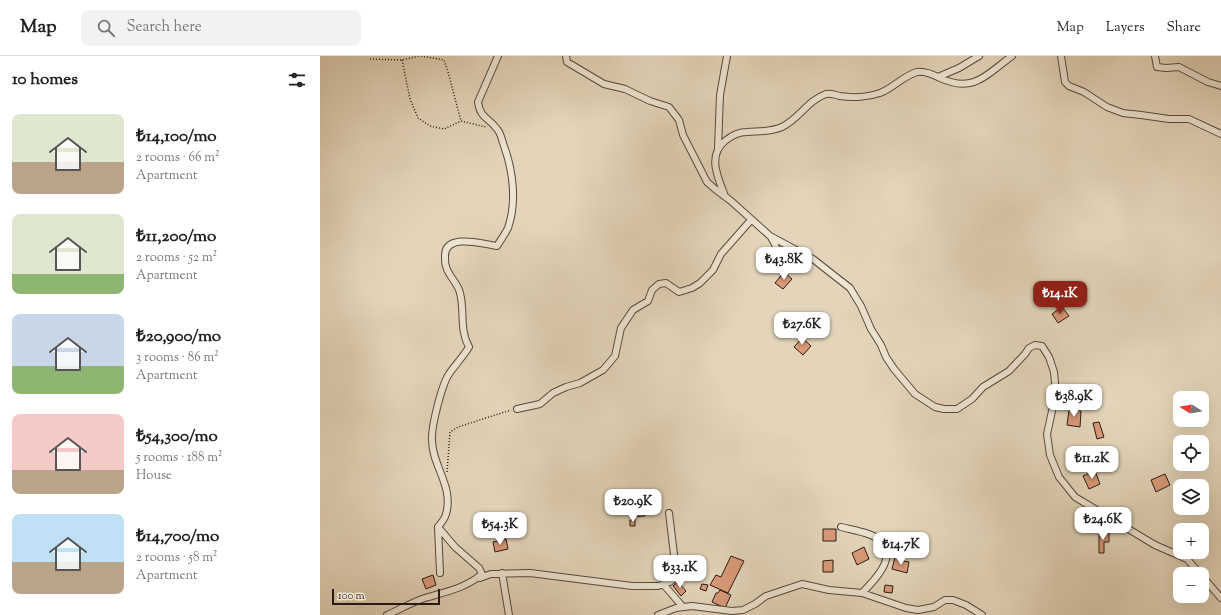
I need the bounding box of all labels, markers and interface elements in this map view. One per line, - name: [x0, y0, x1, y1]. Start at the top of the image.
- search box: [81, 10, 361, 46]
- text: Map: [20, 14, 57, 41]
- icon: search: [95, 17, 117, 39]
- text: Search here: [127, 17, 202, 38]
- text: Map: [1057, 18, 1084, 38]
- text: Layers: [1106, 18, 1144, 38]
- text: Share: [1166, 18, 1201, 38]
- text: 10 homes: [12, 68, 78, 92]
- icon: filters: [286, 69, 308, 91]
- text: ₺14,100/mo: [136, 125, 217, 149]
- icon: home: [44, 130, 92, 178]
- text: 2 rooms · 66 m²: [136, 149, 219, 167]
- text: Apartment: [136, 167, 197, 185]
- text: ₺11,200/mo: [136, 225, 216, 249]
- icon: home: [44, 230, 92, 278]
- pin: ₺43.8K: [751, 247, 817, 281]
- text: 2 rooms · 52 m²: [136, 249, 217, 267]
- text: ₺43.8K: [765, 251, 803, 269]
- text: Apartment: [136, 267, 197, 285]
- pin: ₺14.1K: [1027, 281, 1093, 315]
- text: ₺14.1K: [1042, 285, 1078, 303]
- pin: ₺27.6K: [769, 312, 835, 346]
- text: ₺27.6K: [783, 316, 821, 334]
- text: ₺20,900/mo: [136, 325, 221, 349]
- icon: home: [44, 330, 92, 378]
- text: 3 rooms · 86 m²: [136, 349, 219, 367]
- text: Apartment: [136, 367, 197, 385]
- pin: ₺38.9K: [1041, 384, 1107, 418]
- text: ₺38.9K: [1055, 388, 1093, 406]
- north arrow: [1173, 391, 1209, 427]
- map controls: [1173, 391, 1209, 603]
- text: ₺54,300/mo: [136, 425, 218, 449]
- icon: home: [44, 430, 92, 478]
- button: locate: [1173, 435, 1209, 471]
- pin: ₺11.2K: [1059, 446, 1125, 480]
- text: 5 rooms · 188 m²: [136, 449, 222, 467]
- text: ₺11.2K: [1074, 450, 1110, 468]
- text: House: [136, 467, 172, 485]
- button: layers: [1173, 479, 1209, 515]
- pin: ₺20.9K: [600, 489, 666, 523]
- text: ₺20.9K: [614, 493, 652, 511]
- pin: ₺24.6K: [1070, 507, 1136, 541]
- text: ₺24.6K: [1084, 511, 1122, 529]
- pin: ₺54.3K: [467, 512, 533, 546]
- text: ₺54.3K: [482, 516, 518, 534]
- button: +: [1173, 523, 1209, 559]
- text: ₺14,700/mo: [136, 525, 219, 549]
- icon: home: [44, 530, 92, 578]
- pin: ₺14.7K: [868, 532, 934, 566]
- text: ₺14.7K: [882, 536, 920, 554]
- text: 2 rooms · 58 m²: [136, 549, 217, 567]
- pin: ₺33.1K: [647, 555, 713, 589]
- text: ₺33.1K: [662, 559, 698, 577]
- text: Apartment: [136, 567, 197, 585]
- button: −: [1173, 567, 1209, 603]
- scale bar: [332, 587, 440, 606]
- text: 100 m: [338, 588, 365, 604]

